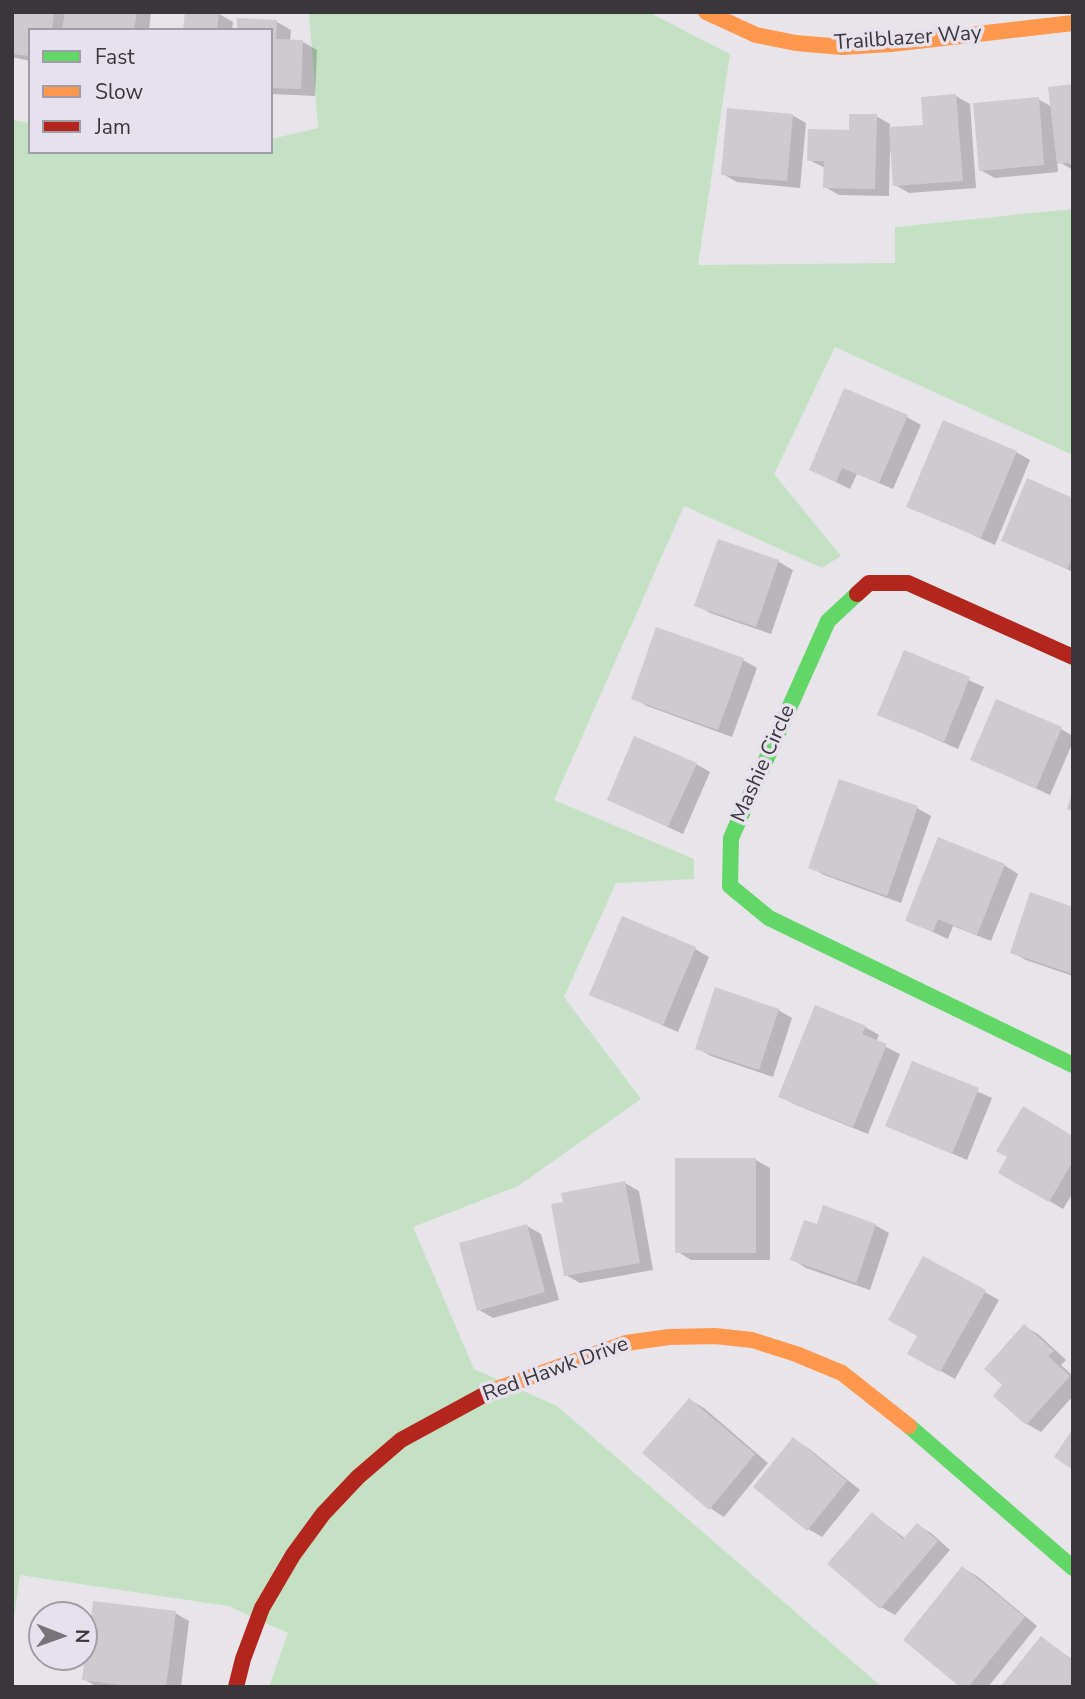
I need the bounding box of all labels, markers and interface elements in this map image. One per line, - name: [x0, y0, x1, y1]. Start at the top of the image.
- street label: Trailblazer Way: [834, 21, 982, 57]
- legend: [28, 28, 273, 154]
- text: Fast: [95, 43, 135, 71]
- text: Slow: [95, 78, 143, 106]
- text: Jam: [95, 113, 131, 141]
- street label: Mashie Circle: [727, 701, 801, 827]
- street label: Red Hawk Drive: [480, 1332, 632, 1408]
- north arrow: [28, 1601, 98, 1671]
- text: N: [69, 1629, 95, 1644]

